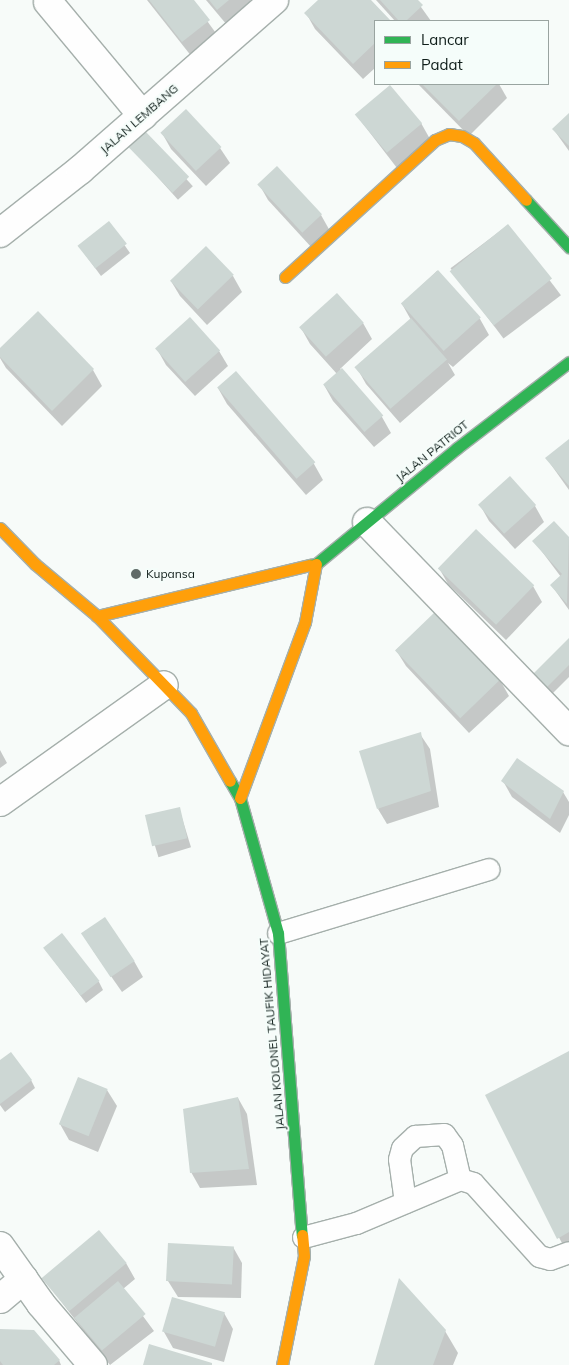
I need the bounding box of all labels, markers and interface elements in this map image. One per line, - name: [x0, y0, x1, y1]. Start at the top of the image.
- legend: [374, 20, 549, 85]
- text: Lancar: [421, 30, 469, 49]
- text: Padat: [421, 55, 463, 74]
- street label: JALAN LEMBANG: [97, 81, 181, 157]
- street label: JALAN PATRIOT: [393, 417, 471, 485]
- place label: Kupansa: [146, 567, 195, 581]
- marker: Kupansa: [130, 568, 142, 580]
- street label: JALAN KOLONEL TAUFIK HIDAYAT: [256, 937, 288, 1131]

